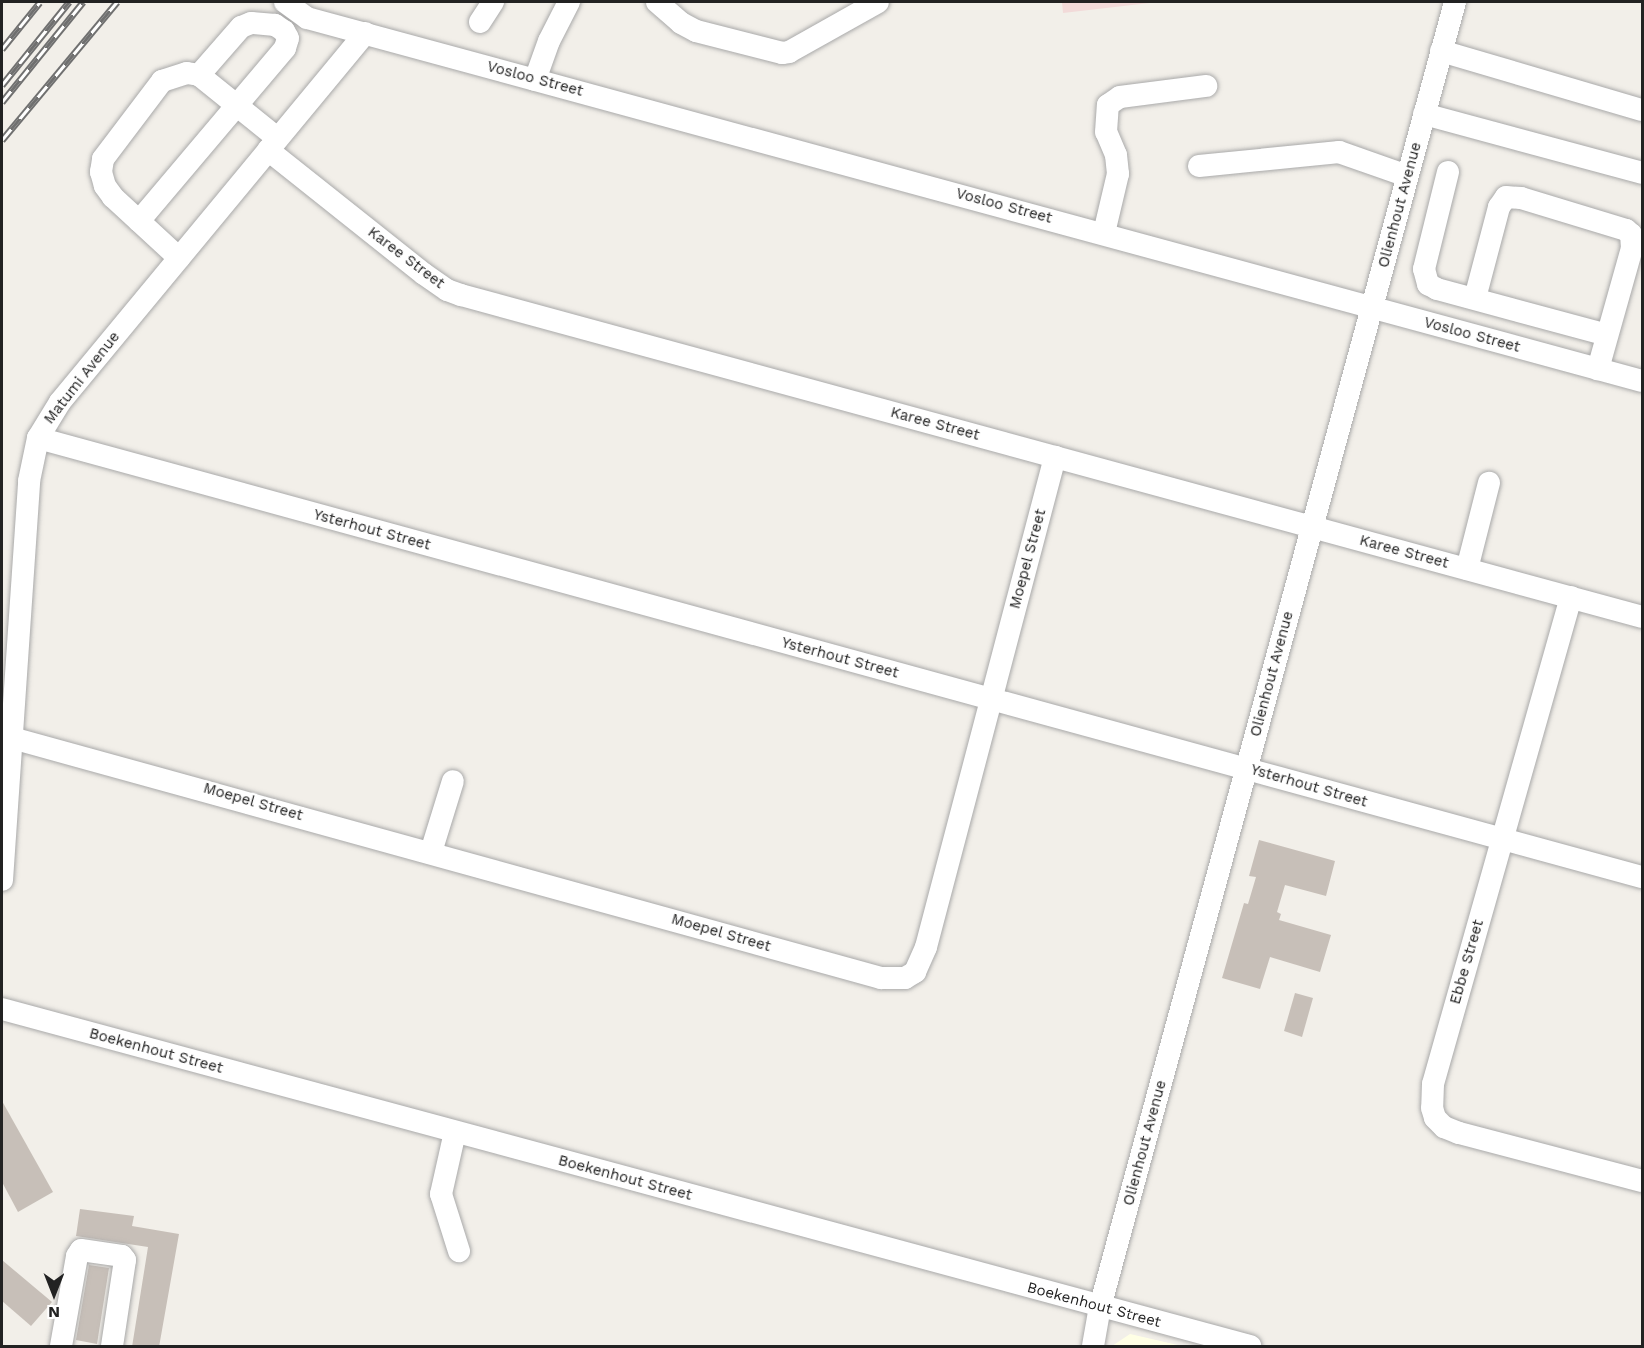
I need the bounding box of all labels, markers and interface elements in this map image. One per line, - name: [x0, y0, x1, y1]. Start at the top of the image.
- street label: Vosloo Street: [485, 58, 585, 100]
- street label: Olienhout Avenue: [1375, 140, 1425, 270]
- street label: Vosloo Street: [954, 185, 1054, 227]
- street label: Karee Street: [364, 223, 448, 293]
- street label: Vosloo Street: [1422, 314, 1522, 356]
- street label: Matumi Avenue: [40, 328, 124, 428]
- street label: Karee Street: [888, 403, 982, 445]
- street label: Ysterhout Street: [311, 506, 433, 554]
- street label: Moepel Street: [1006, 507, 1050, 611]
- street label: Karee Street: [1357, 531, 1451, 573]
- street label: Olienhout Avenue: [1247, 609, 1297, 739]
- street label: Ysterhout Street: [779, 634, 901, 682]
- street label: Ysterhout Street: [1249, 761, 1369, 811]
- street label: Moepel Street: [201, 779, 305, 825]
- street label: Moepel Street: [669, 910, 773, 956]
- street label: Ebbe Street: [1446, 918, 1488, 1006]
- street label: Boekenhout Street: [87, 1024, 225, 1078]
- street label: Olienhout Avenue: [1120, 1078, 1170, 1208]
- street label: Boekenhout Street: [556, 1151, 694, 1205]
- north arrow: [24, 1264, 84, 1324]
- street label: Boekenhout Street: [1025, 1278, 1163, 1332]
- text: N: [48, 1303, 60, 1322]

